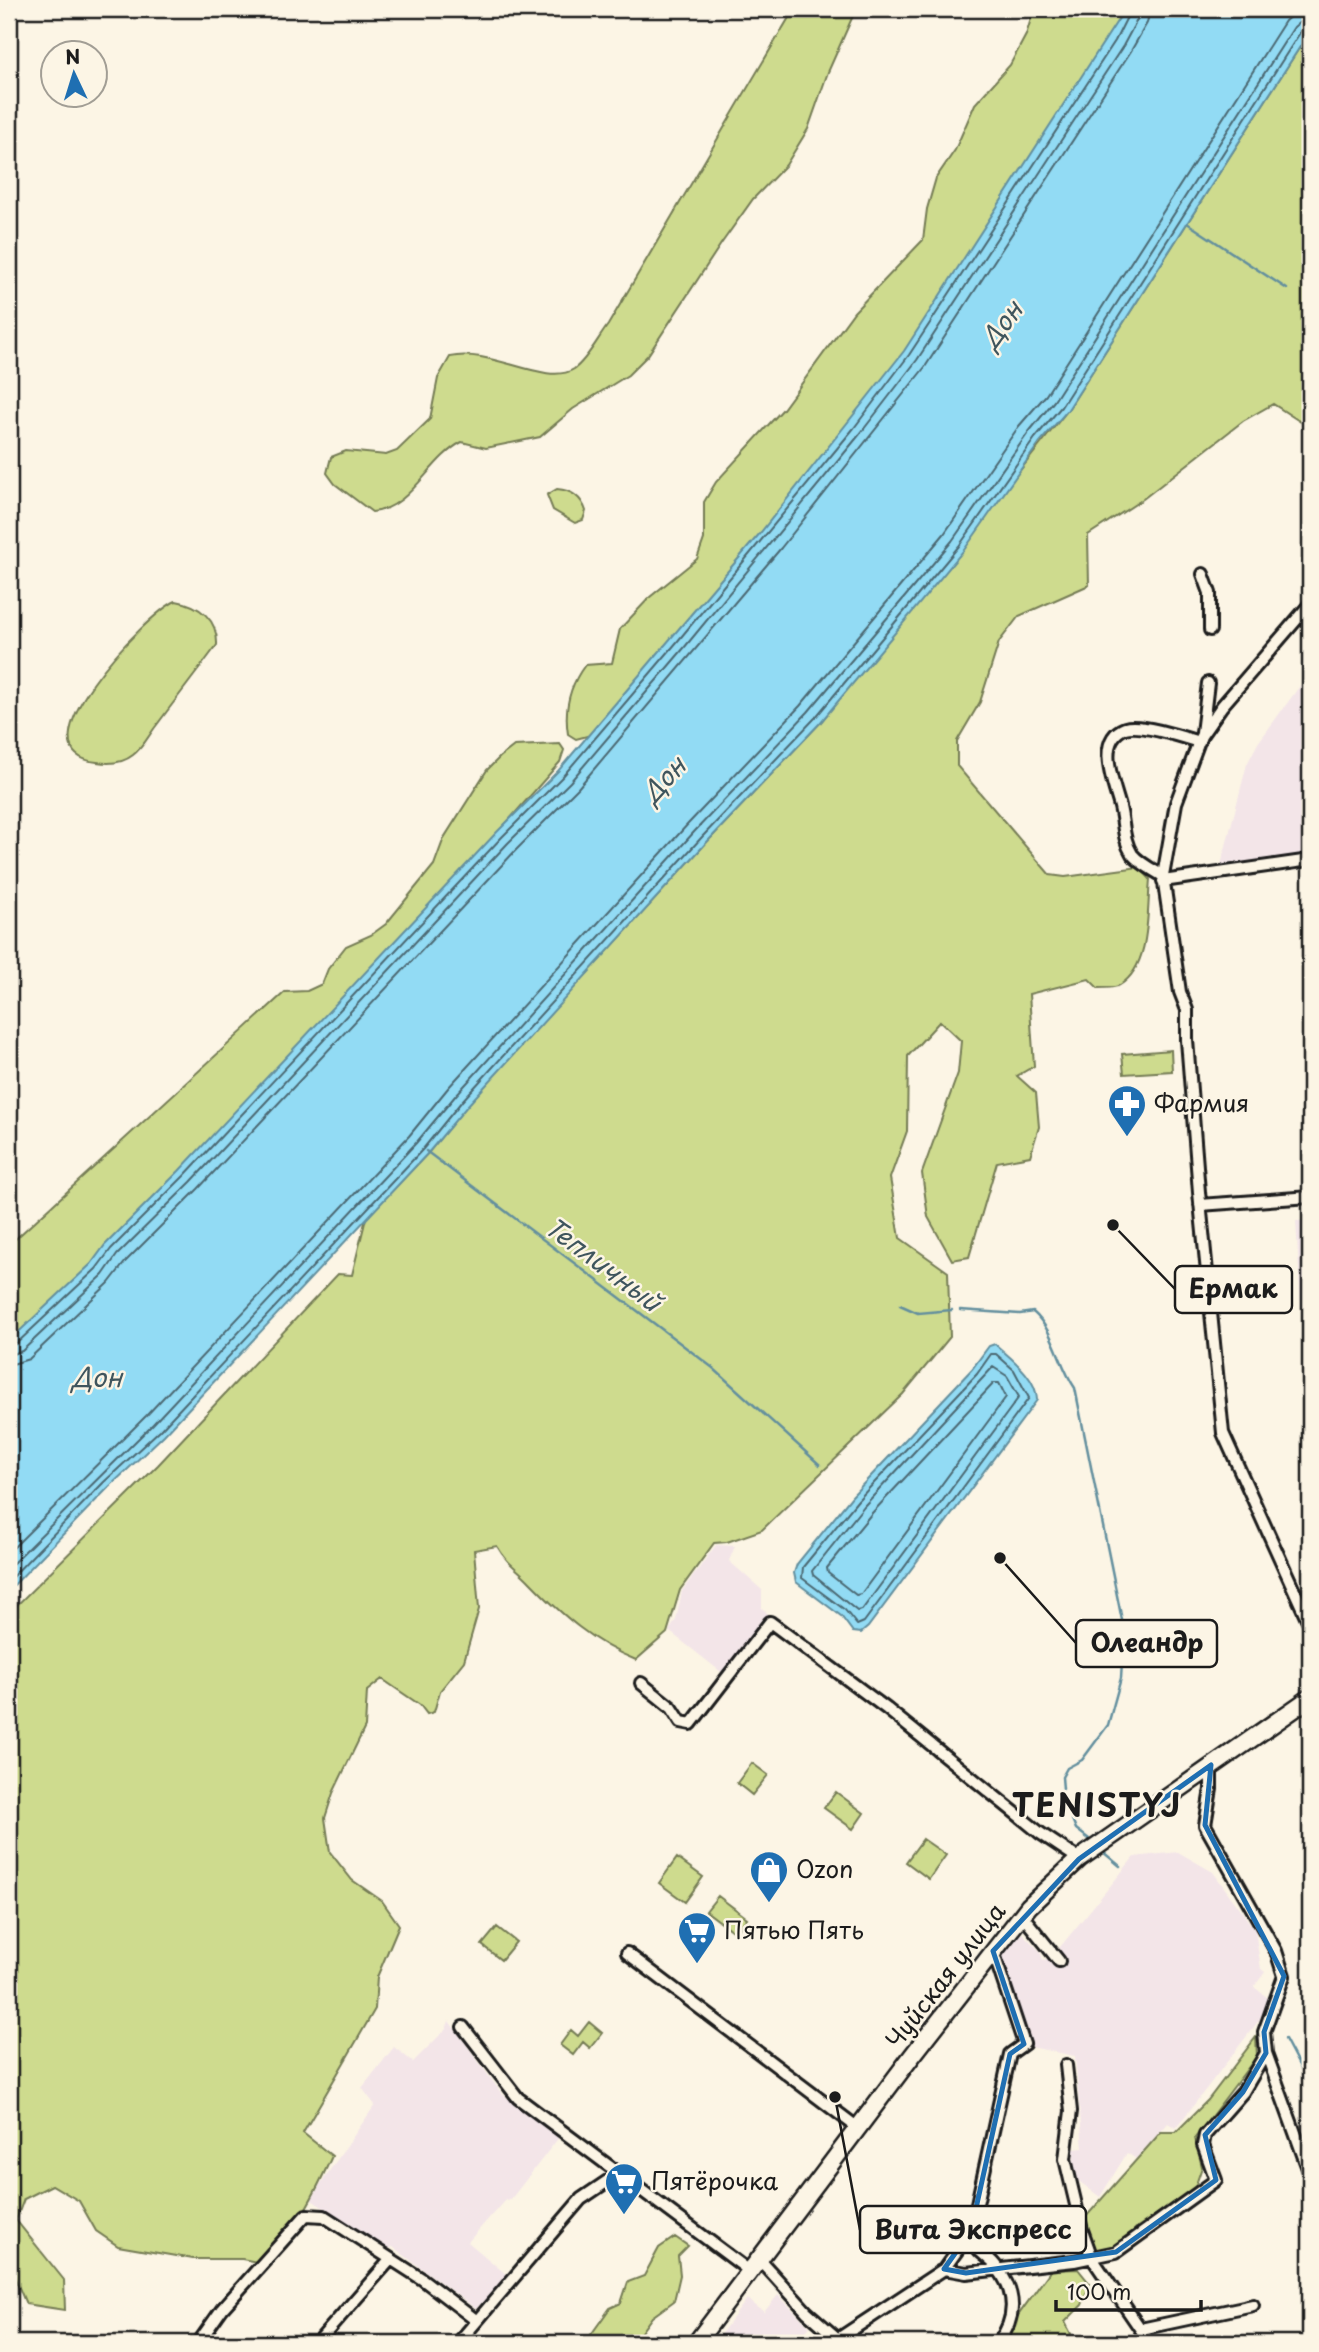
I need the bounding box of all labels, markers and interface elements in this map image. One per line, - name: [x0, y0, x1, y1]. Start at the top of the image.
- north arrow: [38, 38, 108, 108]
- text: N: [64, 42, 81, 71]
- water label: Дон: [969, 291, 1033, 358]
- water label: Дон: [630, 746, 696, 813]
- pharmacy icon: Фармия: [1106, 1083, 1148, 1138]
- place label: Фармия: [1154, 1084, 1249, 1120]
- water label: Тепличный: [538, 1207, 672, 1322]
- callout: Ермак: [1175, 1266, 1292, 1313]
- text: Ермак: [1188, 1268, 1278, 1307]
- water label: Дон: [69, 1357, 124, 1396]
- callout: Олеандр: [1076, 1620, 1217, 1667]
- text: Олеандр: [1090, 1622, 1204, 1661]
- district label: TENISTYJ: [1012, 1780, 1182, 1828]
- shop icon: Ozon: [748, 1849, 790, 1904]
- place label: Ozon: [796, 1850, 853, 1886]
- street label: Чуйская улица: [876, 1894, 1013, 2055]
- supermarket icon: Пятью Пять: [676, 1910, 718, 1965]
- place label: Пятью Пять: [724, 1911, 864, 1947]
- supermarket icon: Пятёрочка: [603, 2161, 645, 2216]
- place label: Пятёрочка: [651, 2162, 778, 2198]
- callout: Вита Экспресс: [860, 2206, 1086, 2253]
- text: Вита Экспресс: [874, 2209, 1072, 2248]
- scale bar: [1056, 2268, 1202, 2312]
- text: 100 m: [1067, 2275, 1131, 2307]

